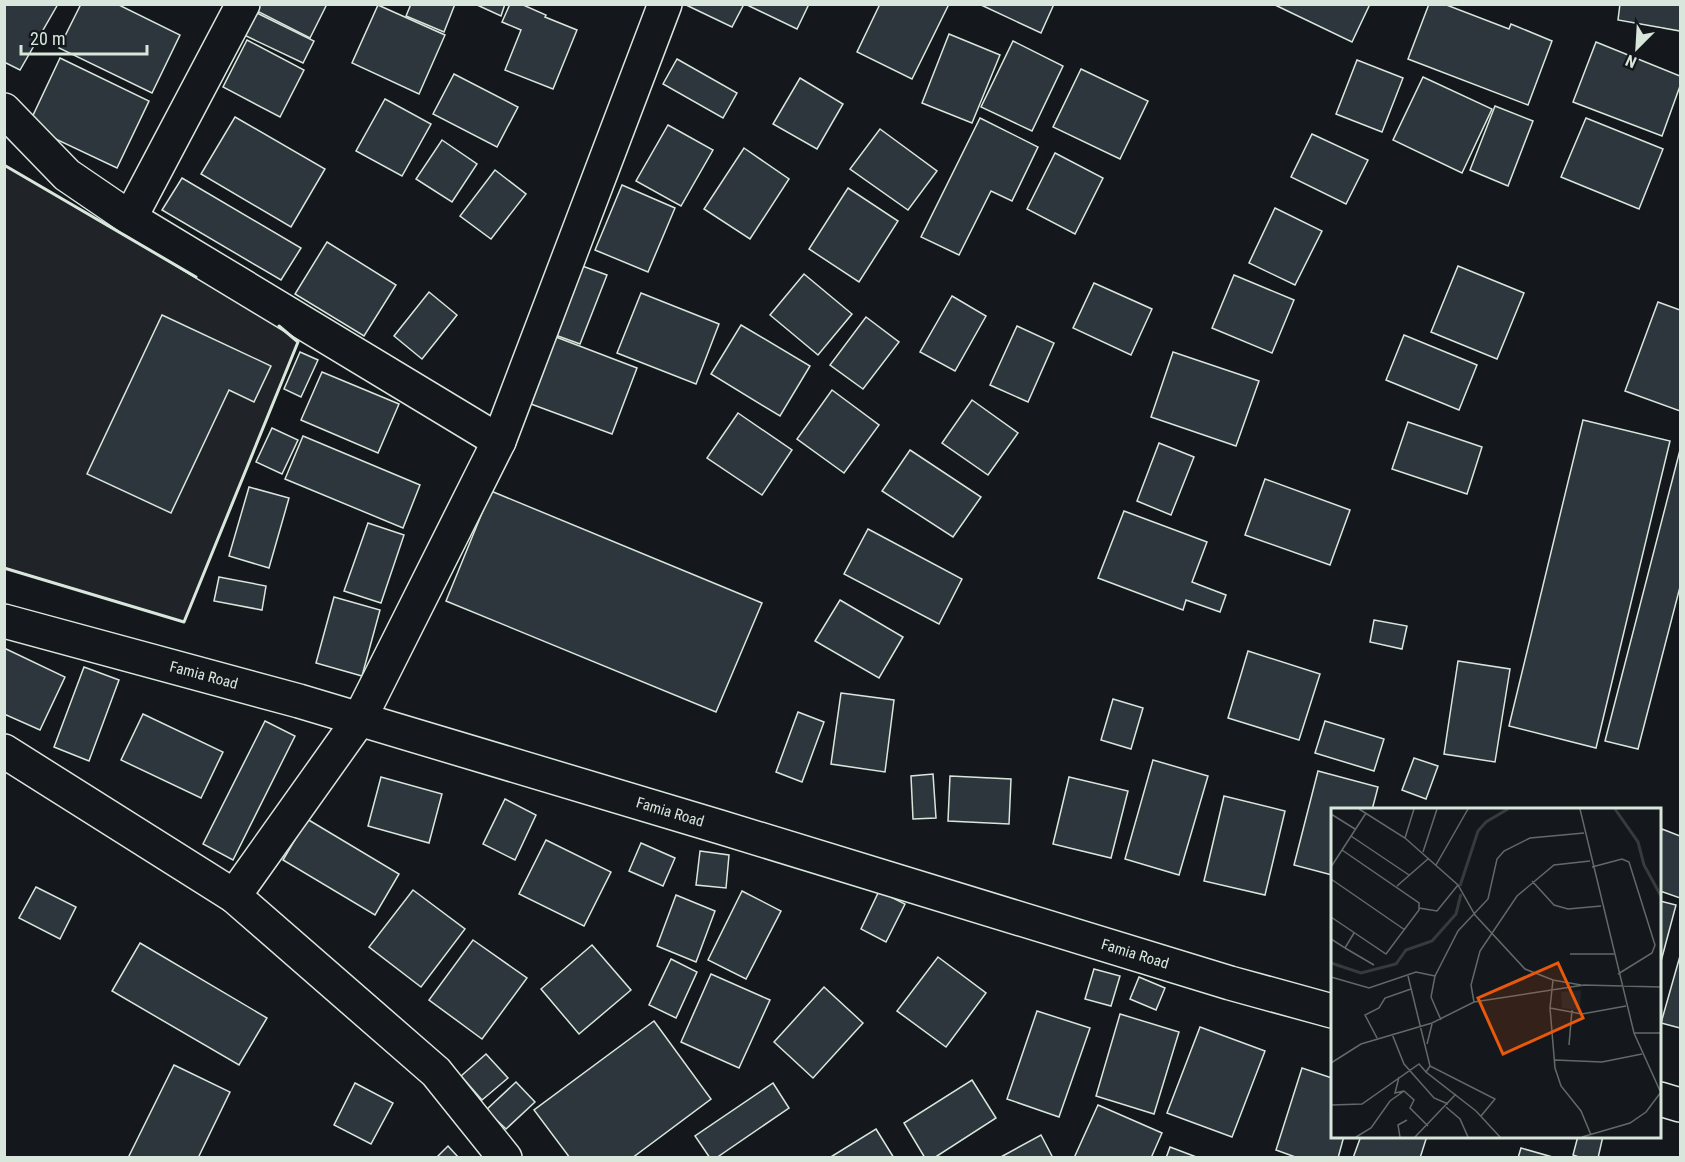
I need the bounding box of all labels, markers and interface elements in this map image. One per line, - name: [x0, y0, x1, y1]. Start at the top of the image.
- scale bar: [21, 18, 147, 56]
- north arrow: [1607, 18, 1667, 78]
- text: 20 m: [30, 28, 65, 49]
- text: N: [1623, 51, 1639, 72]
- street label: Famia Road: [168, 657, 240, 693]
- street label: Famia Road: [634, 793, 706, 831]
- inset map: [1331, 808, 1661, 1138]
- street label: Famia Road: [1099, 935, 1171, 973]

